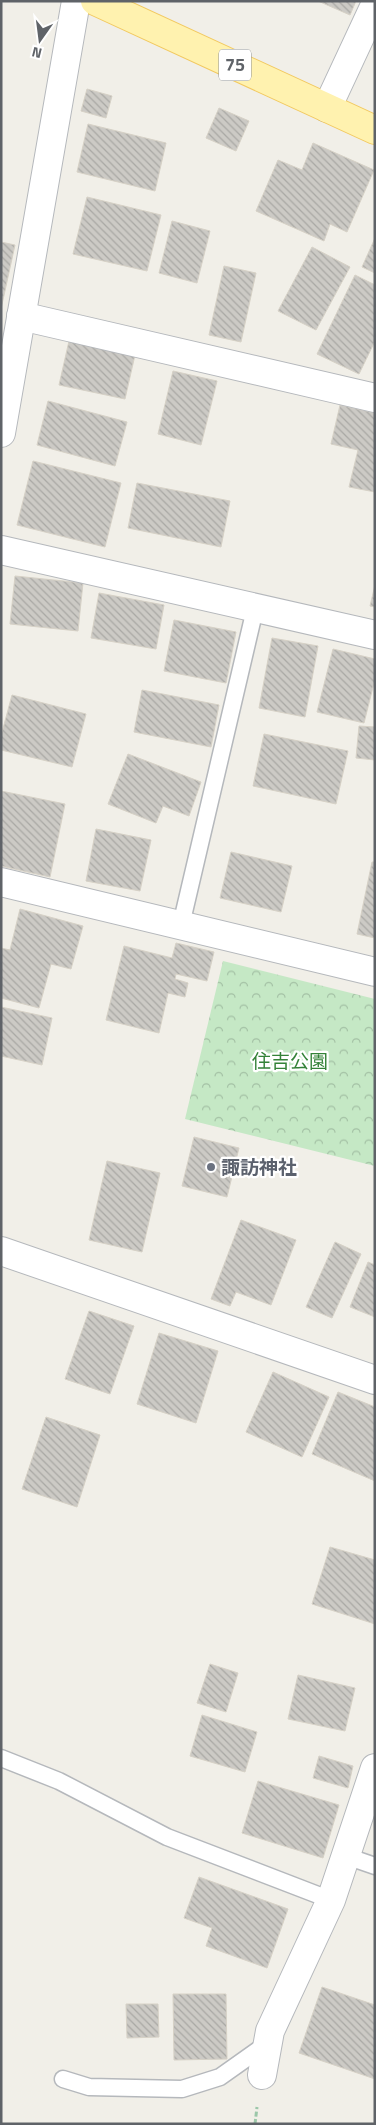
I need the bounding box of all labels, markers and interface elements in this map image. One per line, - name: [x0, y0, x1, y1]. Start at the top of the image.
- north arrow: [15, 15, 65, 65]
- text: N: [29, 42, 44, 64]
- road number: 75: [219, 50, 251, 80]
- park label: 住吉公園: [252, 1046, 328, 1075]
- place label: 諏訪神社: [221, 1152, 297, 1181]
- marker: 諏訪神社: [205, 1161, 217, 1173]

